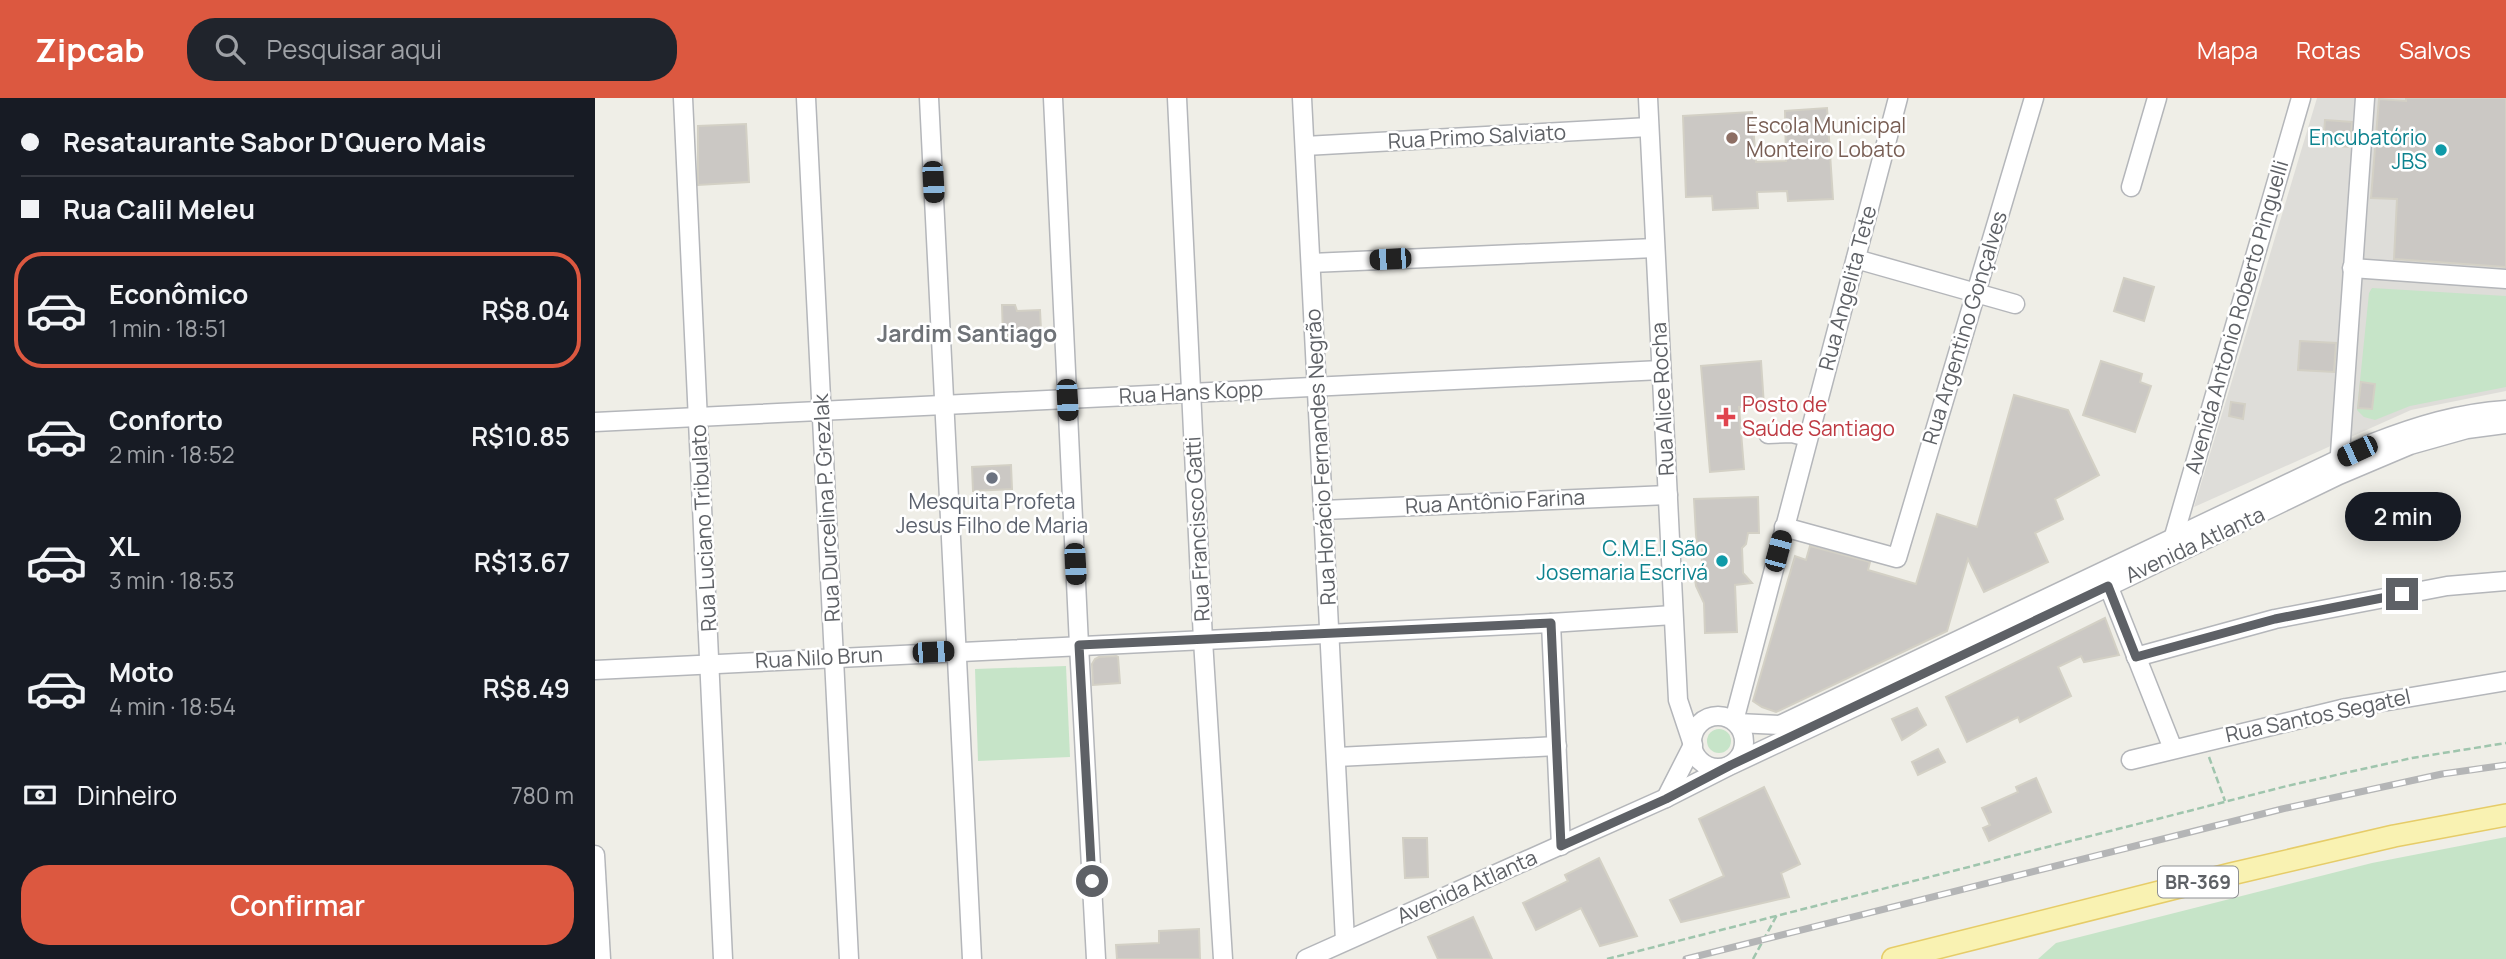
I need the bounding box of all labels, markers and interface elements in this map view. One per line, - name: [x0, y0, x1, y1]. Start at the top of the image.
- search box: [187, 18, 677, 81]
- text: Zipcab: [35, 27, 145, 72]
- icon: search: [211, 30, 249, 68]
- text: Pesquisar aqui: [267, 31, 442, 67]
- text: Mapa: [2197, 33, 2258, 66]
- text: Rotas: [2296, 33, 2361, 66]
- text: Salvos: [2399, 33, 2471, 66]
- place label: Escola Municipal Monteiro Lobato: [1746, 111, 1906, 163]
- street label: Rua Primo Salviato: [1387, 117, 1567, 155]
- place label: Encubatório JBS: [2309, 123, 2427, 175]
- text: Resataurante Sabor D'Quero Mais: [63, 124, 486, 160]
- marker: Escola Municipal Monteiro Lobato: [1724, 130, 1740, 146]
- marker: Encubatório JBS: [2433, 142, 2449, 158]
- street label: Avenida Antonio Roberto Pinguelli: [2178, 157, 2294, 477]
- car: [922, 160, 945, 204]
- text: Rua Calil Meleu: [63, 191, 255, 227]
- street label: Rua Angelita Tete: [1812, 202, 1882, 373]
- street label: Rua Argentino Gonçalves: [1915, 208, 2013, 448]
- car: [1369, 247, 1412, 271]
- text: Econômico: [109, 276, 248, 312]
- icon: car: [25, 279, 88, 342]
- text: R$8.04: [482, 292, 570, 328]
- street label: Rua Horácio Fernandes Negrão: [1298, 308, 1342, 606]
- text: 1 min · 18:51: [109, 312, 227, 344]
- district label: Jardim Santiago: [877, 317, 1057, 349]
- street label: Rua Alice Rocha: [1644, 321, 1680, 477]
- street label: Rua Hans Kopp: [1118, 374, 1264, 410]
- car: [1056, 378, 1079, 422]
- place label: Posto de Saúde Santiago: [1742, 390, 1895, 442]
- street label: Rua Durcelina P. Grezlak: [806, 393, 846, 623]
- text: Conforto: [109, 402, 223, 438]
- icon: car: [25, 405, 88, 468]
- marker: Posto de Saúde Santiago: [1716, 407, 1736, 427]
- text: R$10.85: [471, 418, 570, 454]
- street label: Rua Luciano Tribulato: [684, 424, 722, 632]
- car: [2334, 433, 2381, 469]
- street label: Rua Francisco Gatti: [1178, 436, 1216, 622]
- text: 2 min · 18:52: [109, 438, 235, 470]
- marker: Mesquita Profeta Jesus Filho de Maria: [984, 470, 1000, 486]
- street label: Rua Antônio Farina: [1404, 482, 1586, 520]
- place label: Mesquita Profeta Jesus Filho de Maria: [896, 487, 1088, 539]
- callout: 2 min: [2344, 492, 2460, 542]
- street label: Avenida Atlanta: [2120, 500, 2269, 589]
- text: 2 min: [2374, 500, 2432, 532]
- text: XL: [109, 528, 140, 564]
- car: [1763, 528, 1794, 574]
- icon: car: [25, 531, 88, 594]
- place label: C.M.E.I São Josemaria Escrivá: [1536, 534, 1708, 586]
- car: [1064, 542, 1087, 586]
- text: R$13.67: [474, 544, 570, 580]
- marker: C.M.E.I São Josemaria Escrivá: [1714, 553, 1730, 569]
- text: 3 min · 18:53: [109, 564, 234, 596]
- route end: [2386, 578, 2418, 610]
- street label: Rua Nilo Brun: [754, 640, 883, 674]
- car: [912, 640, 955, 664]
- text: Moto: [109, 654, 174, 690]
- icon: car: [25, 657, 88, 720]
- text: R$8.49: [483, 670, 570, 706]
- street label: Rua Santos Segatel: [2223, 682, 2413, 748]
- text: 4 min · 18:54: [109, 690, 236, 722]
- icon: cash: [21, 776, 59, 814]
- text: Dinheiro: [77, 777, 177, 813]
- text: 780 m: [511, 779, 574, 811]
- street label: Avenida Atlanta: [1392, 843, 1541, 930]
- button: Confirmar: [21, 865, 574, 945]
- route start: [1076, 865, 1108, 897]
- road number: BR-369: [2158, 866, 2238, 898]

